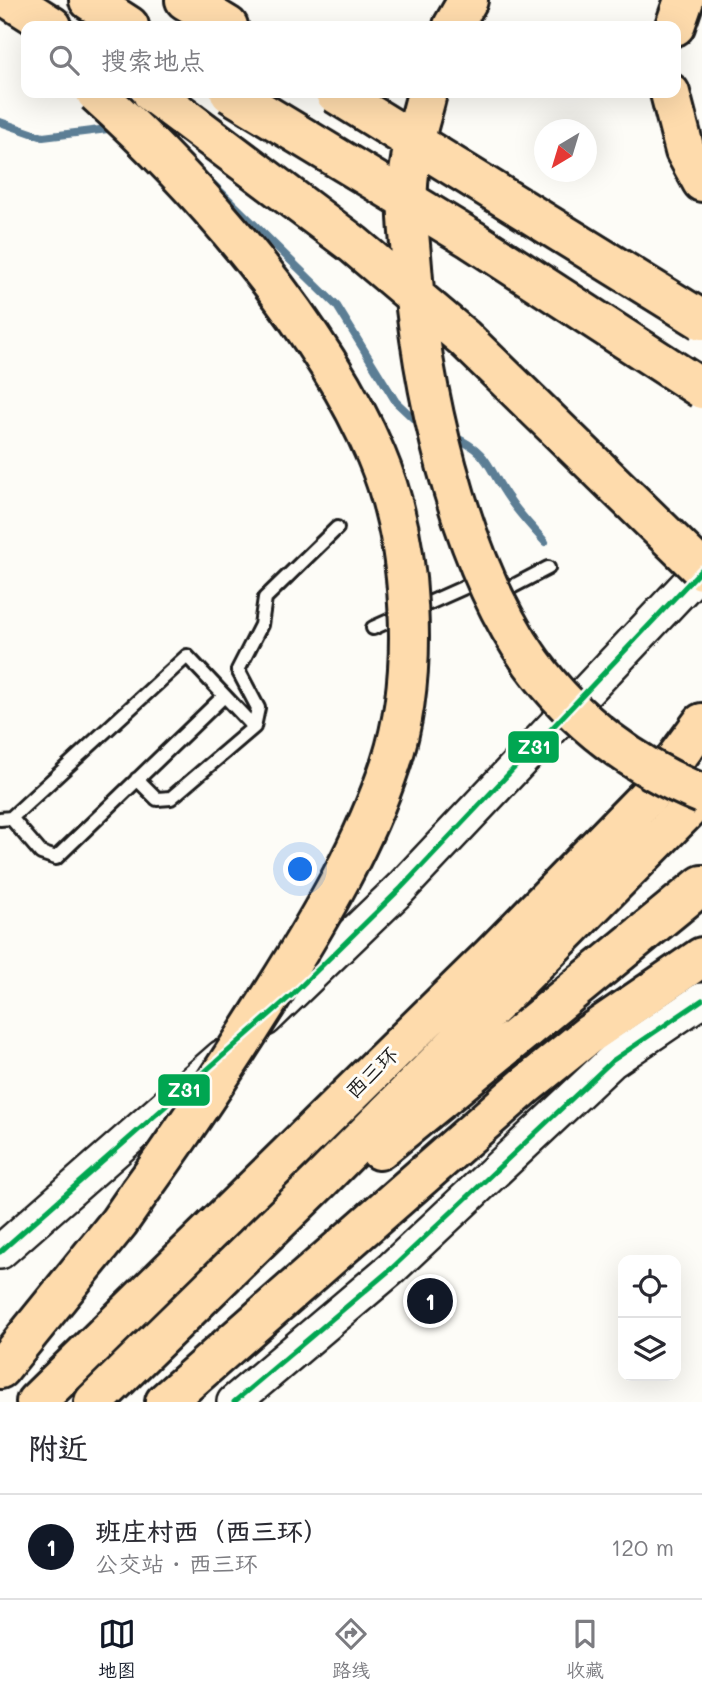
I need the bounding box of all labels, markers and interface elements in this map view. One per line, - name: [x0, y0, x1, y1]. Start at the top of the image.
- search box: [21, 21, 681, 98]
- icon: search: [45, 41, 83, 79]
- text: 搜索地点: [101, 43, 205, 77]
- north arrow: [534, 119, 597, 182]
- line badge: Z31: [507, 730, 560, 764]
- text: Z31: [517, 734, 551, 759]
- your location: [283, 852, 317, 886]
- street label: 西三环: [339, 1040, 403, 1104]
- line badge: Z31: [157, 1073, 211, 1107]
- text: Z31: [167, 1077, 201, 1102]
- map controls: [618, 1255, 681, 1381]
- button: locate: [618, 1255, 681, 1318]
- pin: 1: [407, 1275, 453, 1327]
- button: layers: [618, 1318, 681, 1381]
- text: 附近: [28, 1427, 88, 1467]
- text: 班庄村西（西三环）: [95, 1514, 329, 1548]
- text: 1: [46, 1532, 56, 1562]
- text: 120 m: [611, 1532, 674, 1562]
- text: 公交站 · 西三环: [95, 1548, 258, 1578]
- tab: 地图: [98, 1615, 136, 1682]
- tab: 路线: [332, 1615, 370, 1682]
- tab: 收藏: [566, 1615, 604, 1682]

